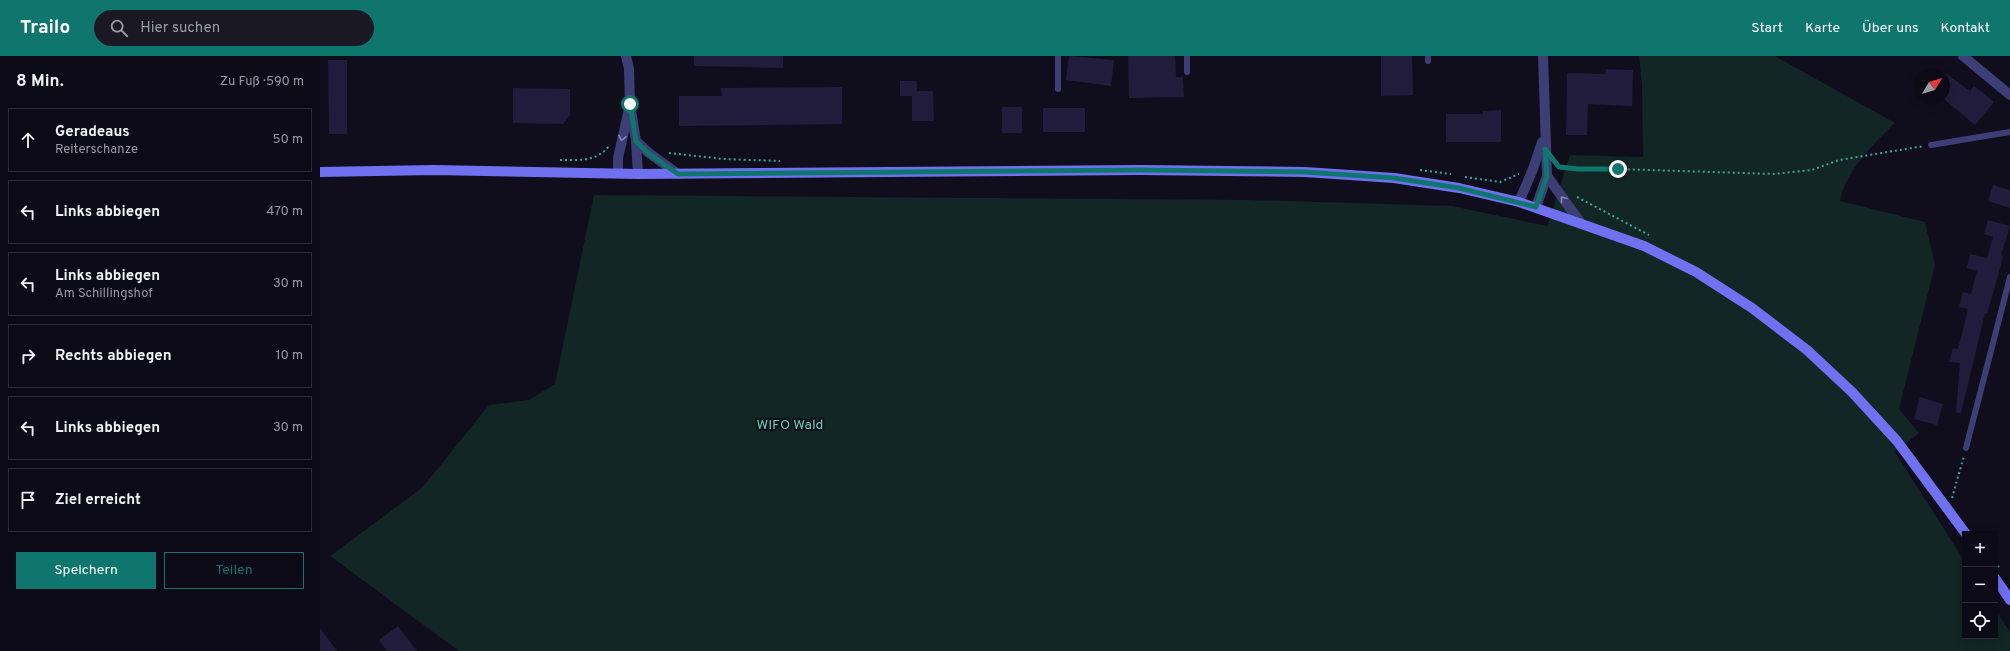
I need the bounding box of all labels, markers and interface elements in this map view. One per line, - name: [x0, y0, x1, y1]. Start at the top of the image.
- search box: [94, 10, 374, 46]
- text: Trailo: [20, 16, 70, 40]
- icon: search: [108, 17, 130, 39]
- text: Hier suchen: [140, 19, 220, 38]
- text: Start: [1751, 20, 1783, 37]
- text: Karte: [1805, 20, 1840, 37]
- text: Über uns: [1862, 20, 1919, 37]
- text: Kontakt: [1941, 20, 1990, 37]
- north arrow: [1914, 68, 1950, 104]
- text: 8 Min.: [16, 71, 64, 93]
- text: Zu Fuß · 590 m: [220, 74, 304, 90]
- route start: [621, 95, 639, 113]
- text: Geradeaus: [55, 123, 130, 142]
- icon: ahead: [17, 129, 39, 151]
- text: 50 m: [273, 132, 303, 148]
- one-way arrow: [619, 135, 627, 141]
- text: Reiterschanze: [55, 142, 138, 158]
- route end: [1609, 160, 1627, 178]
- one-way arrow: [1560, 197, 1567, 204]
- icon: left: [17, 201, 39, 223]
- text: Links abbiegen: [55, 203, 160, 222]
- text: 470 m: [266, 204, 303, 220]
- text: Links abbiegen: [55, 267, 160, 286]
- icon: left: [17, 273, 39, 295]
- text: 30 m: [273, 276, 303, 292]
- text: Am Schillingshof: [55, 286, 153, 302]
- icon: right: [17, 345, 39, 367]
- text: Rechts abbiegen: [55, 347, 172, 366]
- text: 10 m: [276, 348, 303, 364]
- icon: left: [17, 417, 39, 439]
- park label: WIFO Wald: [757, 417, 823, 434]
- text: Links abbiegen: [55, 419, 160, 438]
- text: 30 m: [273, 420, 303, 436]
- icon: arrive: [17, 489, 39, 511]
- text: Ziel erreicht: [55, 491, 141, 510]
- map controls: [1962, 531, 1998, 639]
- button: +: [1962, 531, 1998, 567]
- button: Speichern: [16, 552, 156, 589]
- button: Teilen: [164, 552, 304, 589]
- button: −: [1962, 567, 1998, 603]
- button: locate: [1962, 603, 1998, 639]

